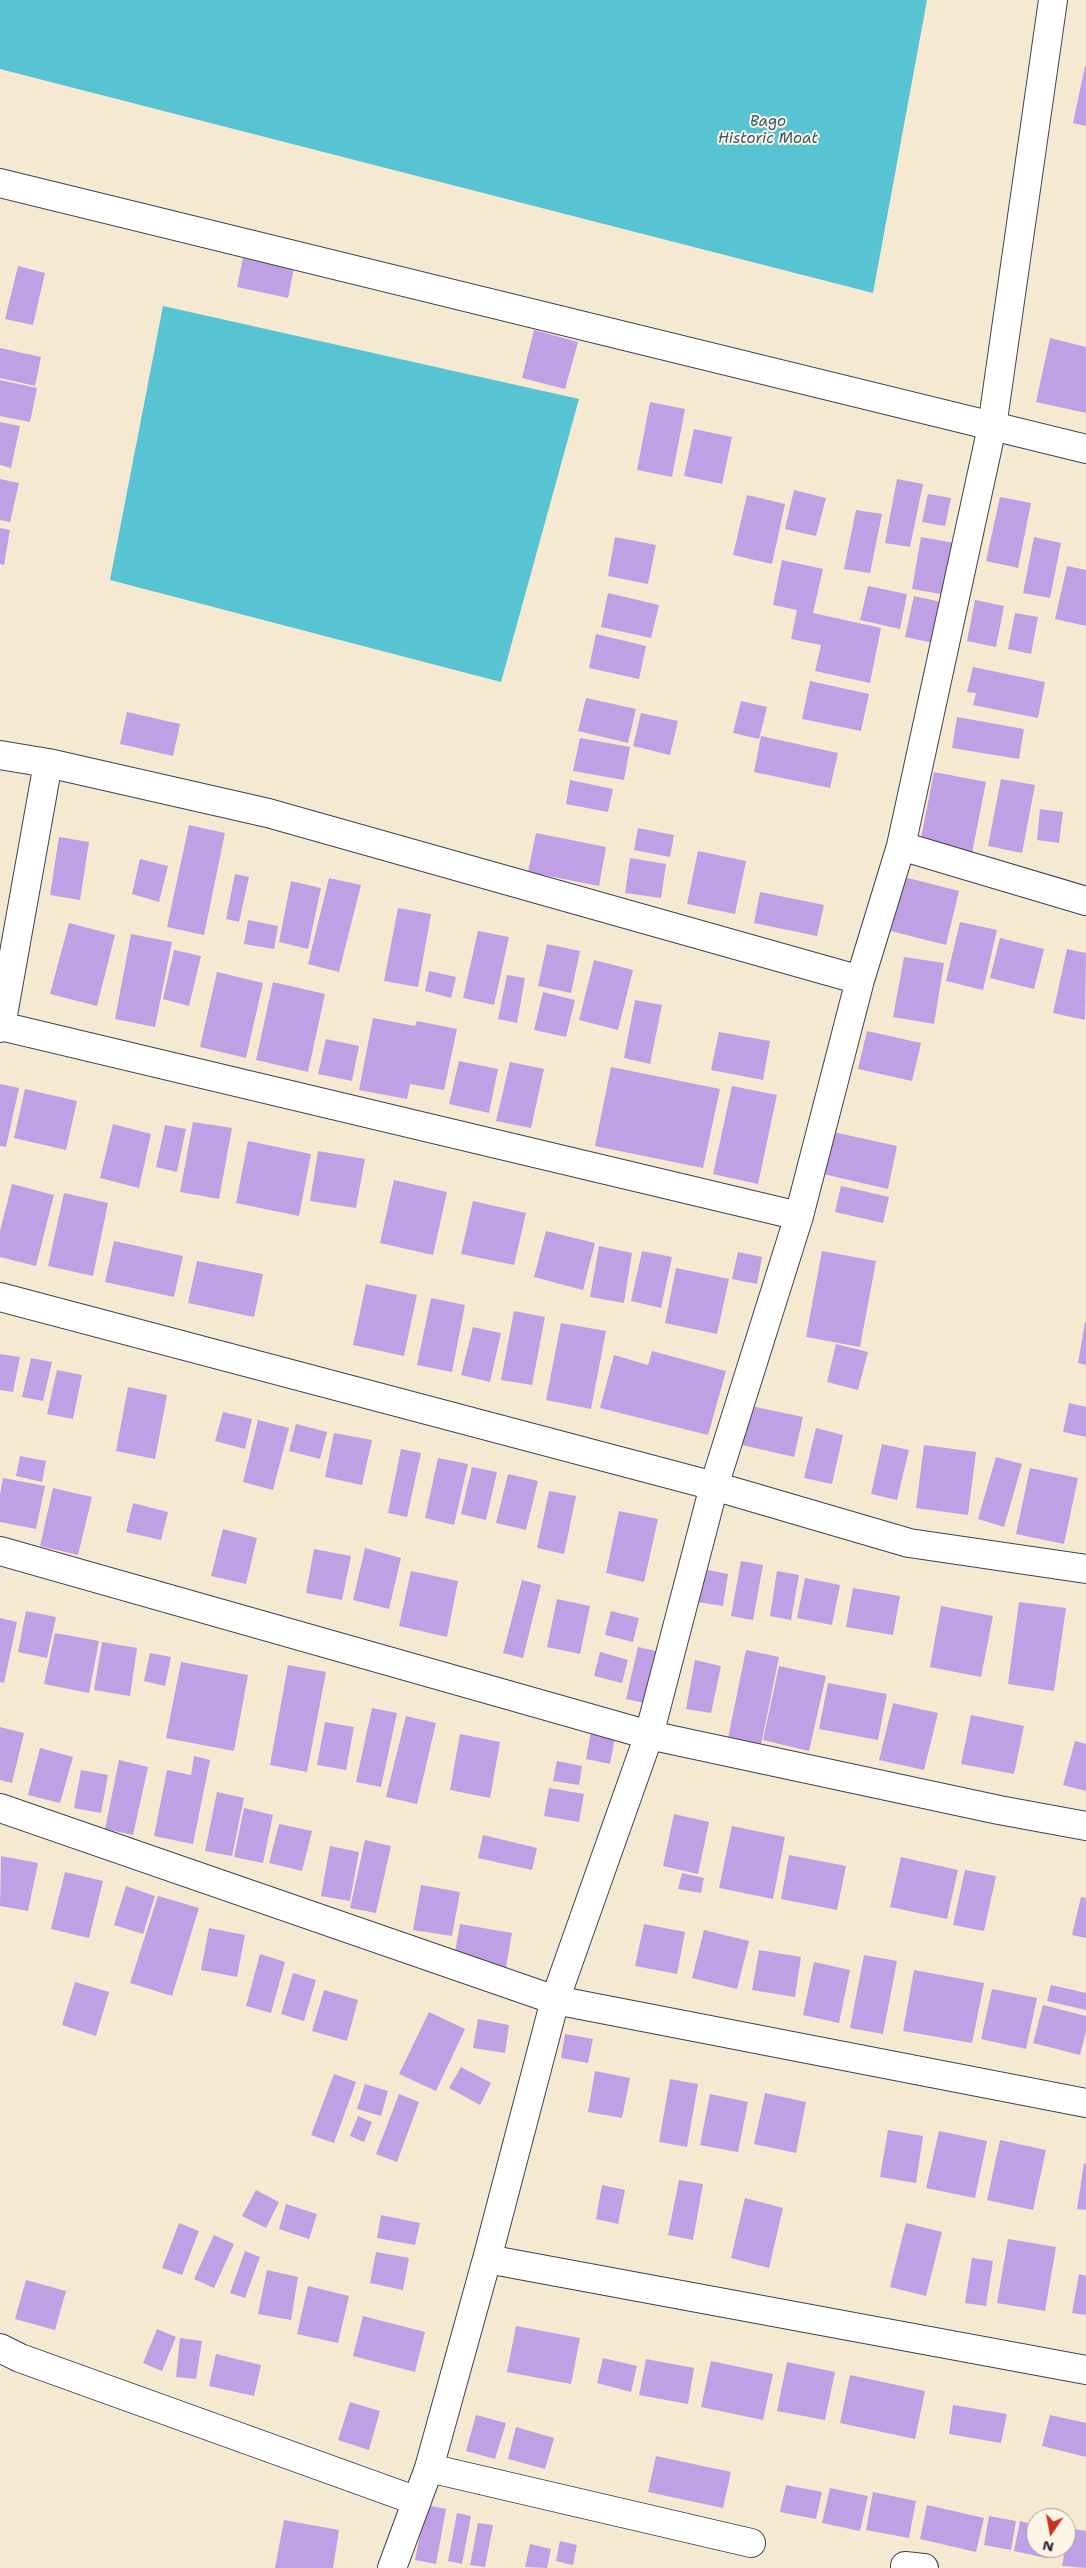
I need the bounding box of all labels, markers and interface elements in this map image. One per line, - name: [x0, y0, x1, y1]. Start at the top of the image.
- water label: Bago Historic Moat: [718, 113, 818, 148]
- north arrow: [1026, 2508, 1076, 2558]
- text: N: [1041, 2537, 1055, 2557]

